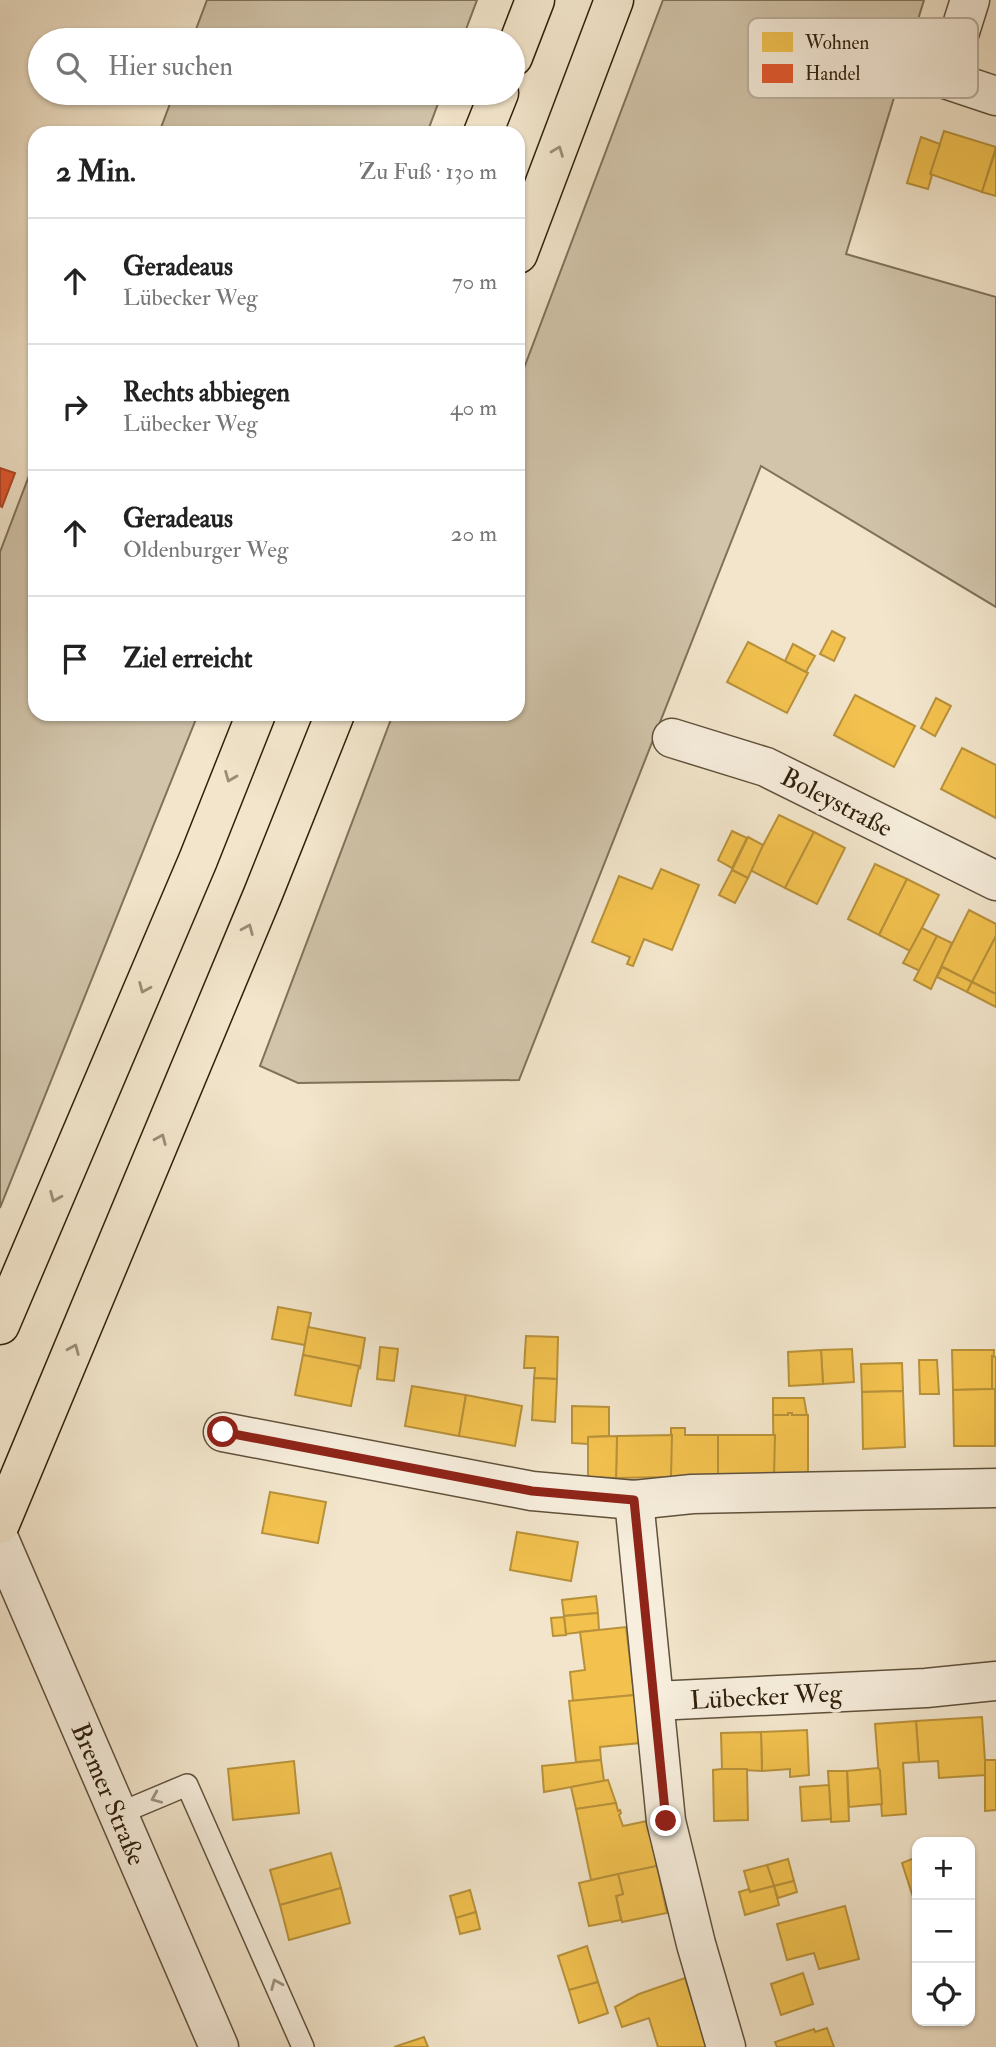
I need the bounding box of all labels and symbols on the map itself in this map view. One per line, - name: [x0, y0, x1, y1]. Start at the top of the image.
- legend: [748, 18, 978, 98]
- text: Wohnen: [804, 31, 869, 55]
- text: Handel: [805, 62, 860, 86]
- one-way arrow: [549, 145, 563, 157]
- street label: Boleystraße: [775, 761, 898, 845]
- one-way arrow: [225, 771, 239, 783]
- one-way arrow: [240, 923, 254, 935]
- one-way arrow: [138, 981, 152, 993]
- one-way arrow: [153, 1134, 167, 1146]
- one-way arrow: [49, 1190, 63, 1202]
- one-way arrow: [66, 1344, 80, 1356]
- route start: [207, 1416, 238, 1447]
- street label: Lübecker Weg: [689, 1677, 844, 1717]
- street label: Bremer Straße: [64, 1718, 152, 1871]
- one-way arrow: [151, 1790, 163, 1804]
- route end: [650, 1805, 681, 1836]
- one-way arrow: [270, 1979, 284, 1992]

